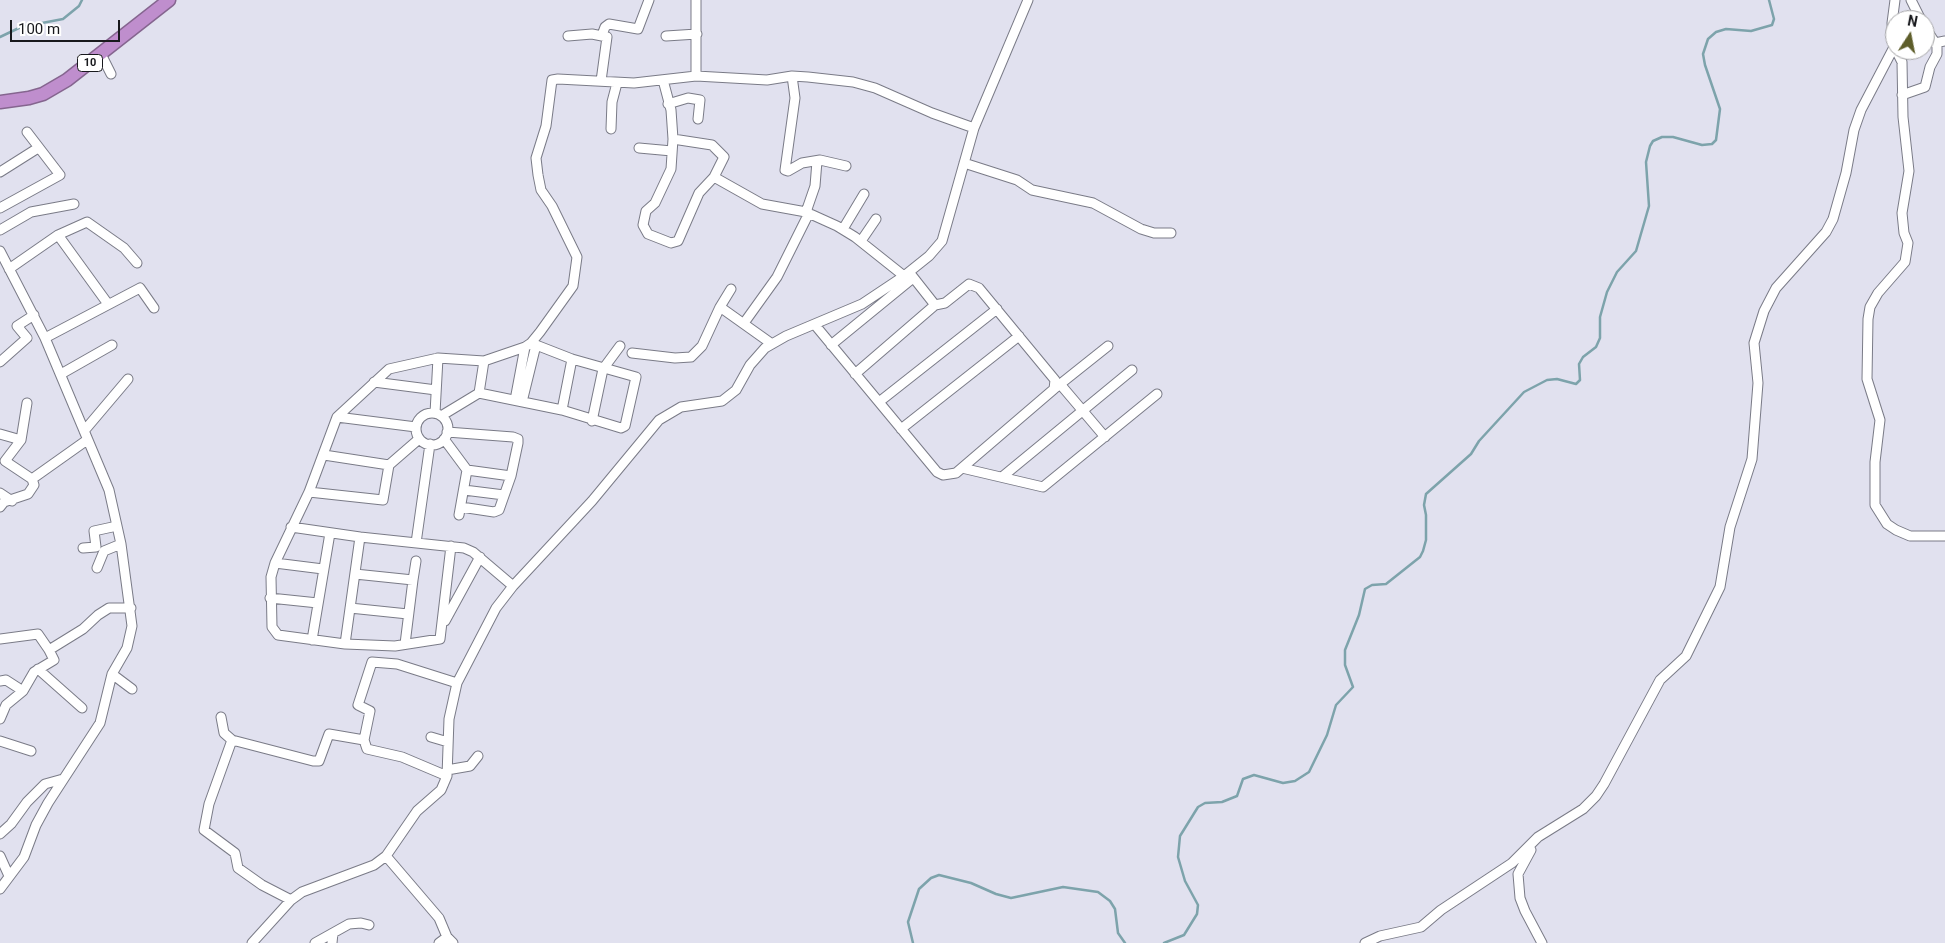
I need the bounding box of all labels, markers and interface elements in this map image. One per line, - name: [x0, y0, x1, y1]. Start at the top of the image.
- scale bar: [12, 10, 122, 42]
- north arrow: [1885, 10, 1935, 60]
- text: N: [1906, 12, 1919, 30]
- text: 100 m: [18, 20, 60, 38]
- road number: 10: [78, 54, 102, 72]

